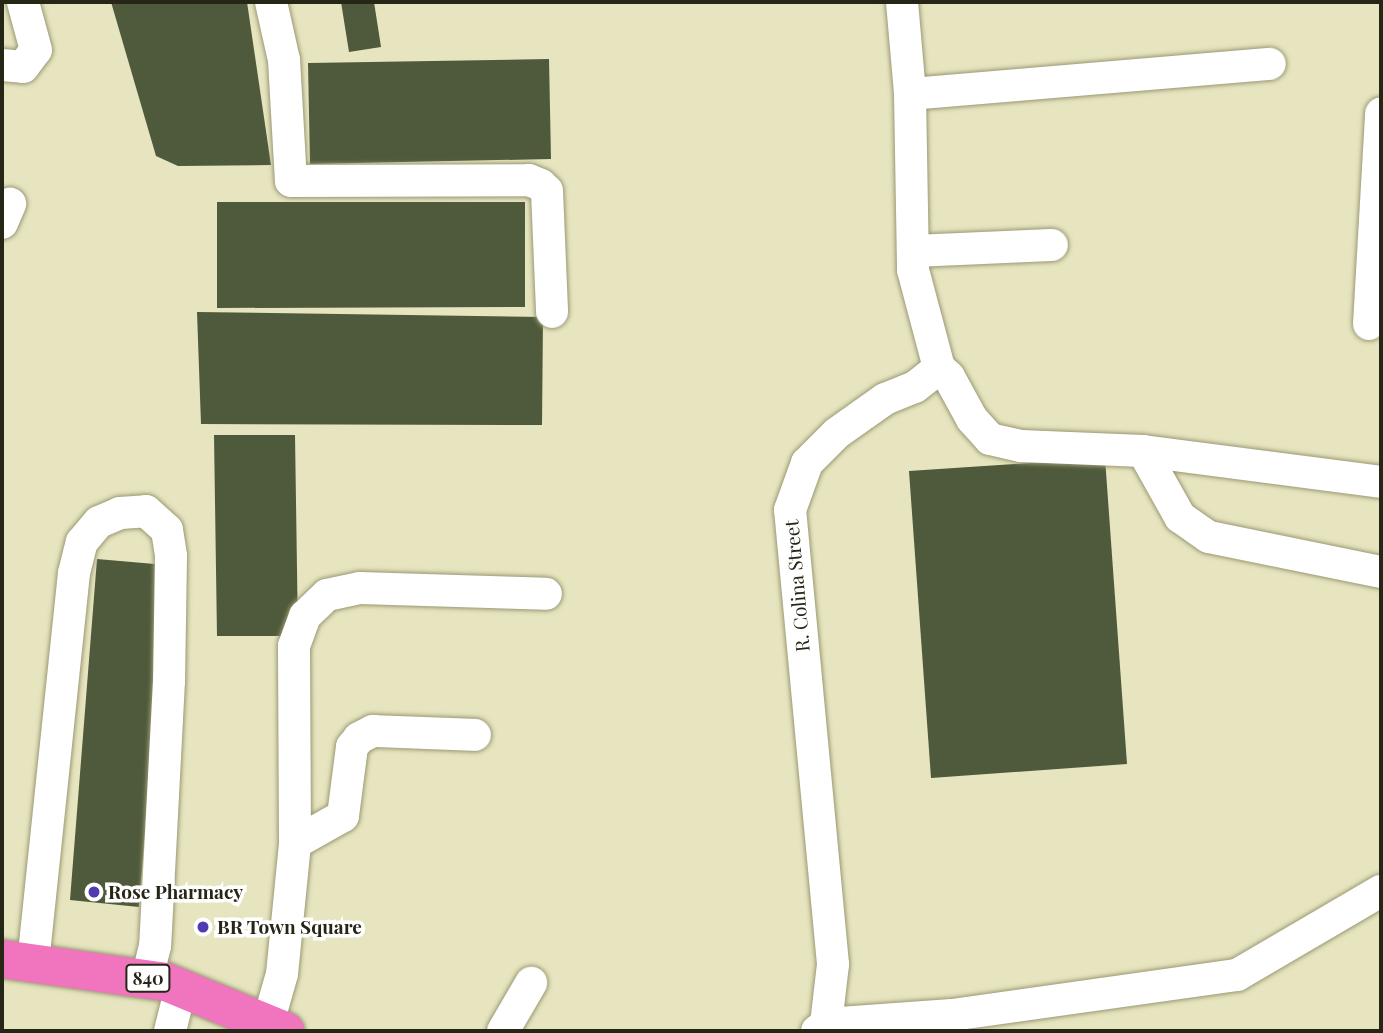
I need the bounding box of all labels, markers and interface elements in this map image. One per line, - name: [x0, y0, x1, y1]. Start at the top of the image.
- street label: R. Colina Street: [780, 519, 814, 653]
- place label: Rose Pharmacy: [108, 881, 243, 903]
- marker: Rose Pharmacy: [86, 884, 102, 900]
- place label: BR Town Square: [217, 916, 362, 938]
- marker: BR Town Square: [195, 919, 211, 935]
- road number: 840: [125, 964, 171, 993]

